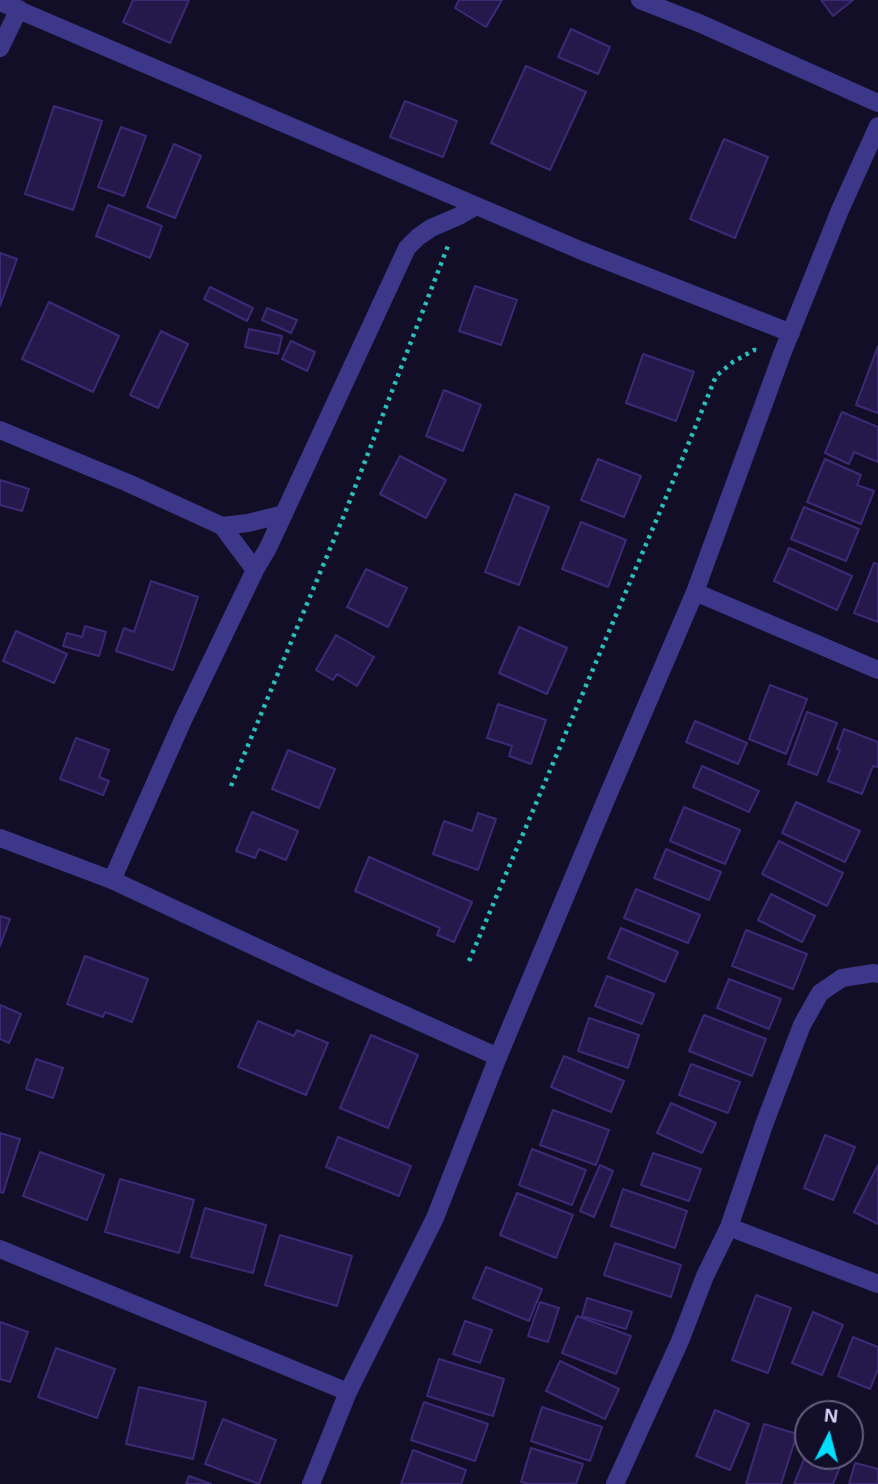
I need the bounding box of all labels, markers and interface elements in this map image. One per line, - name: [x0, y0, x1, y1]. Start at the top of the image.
- north arrow: [794, 1400, 864, 1470]
- text: N: [823, 1404, 839, 1427]

